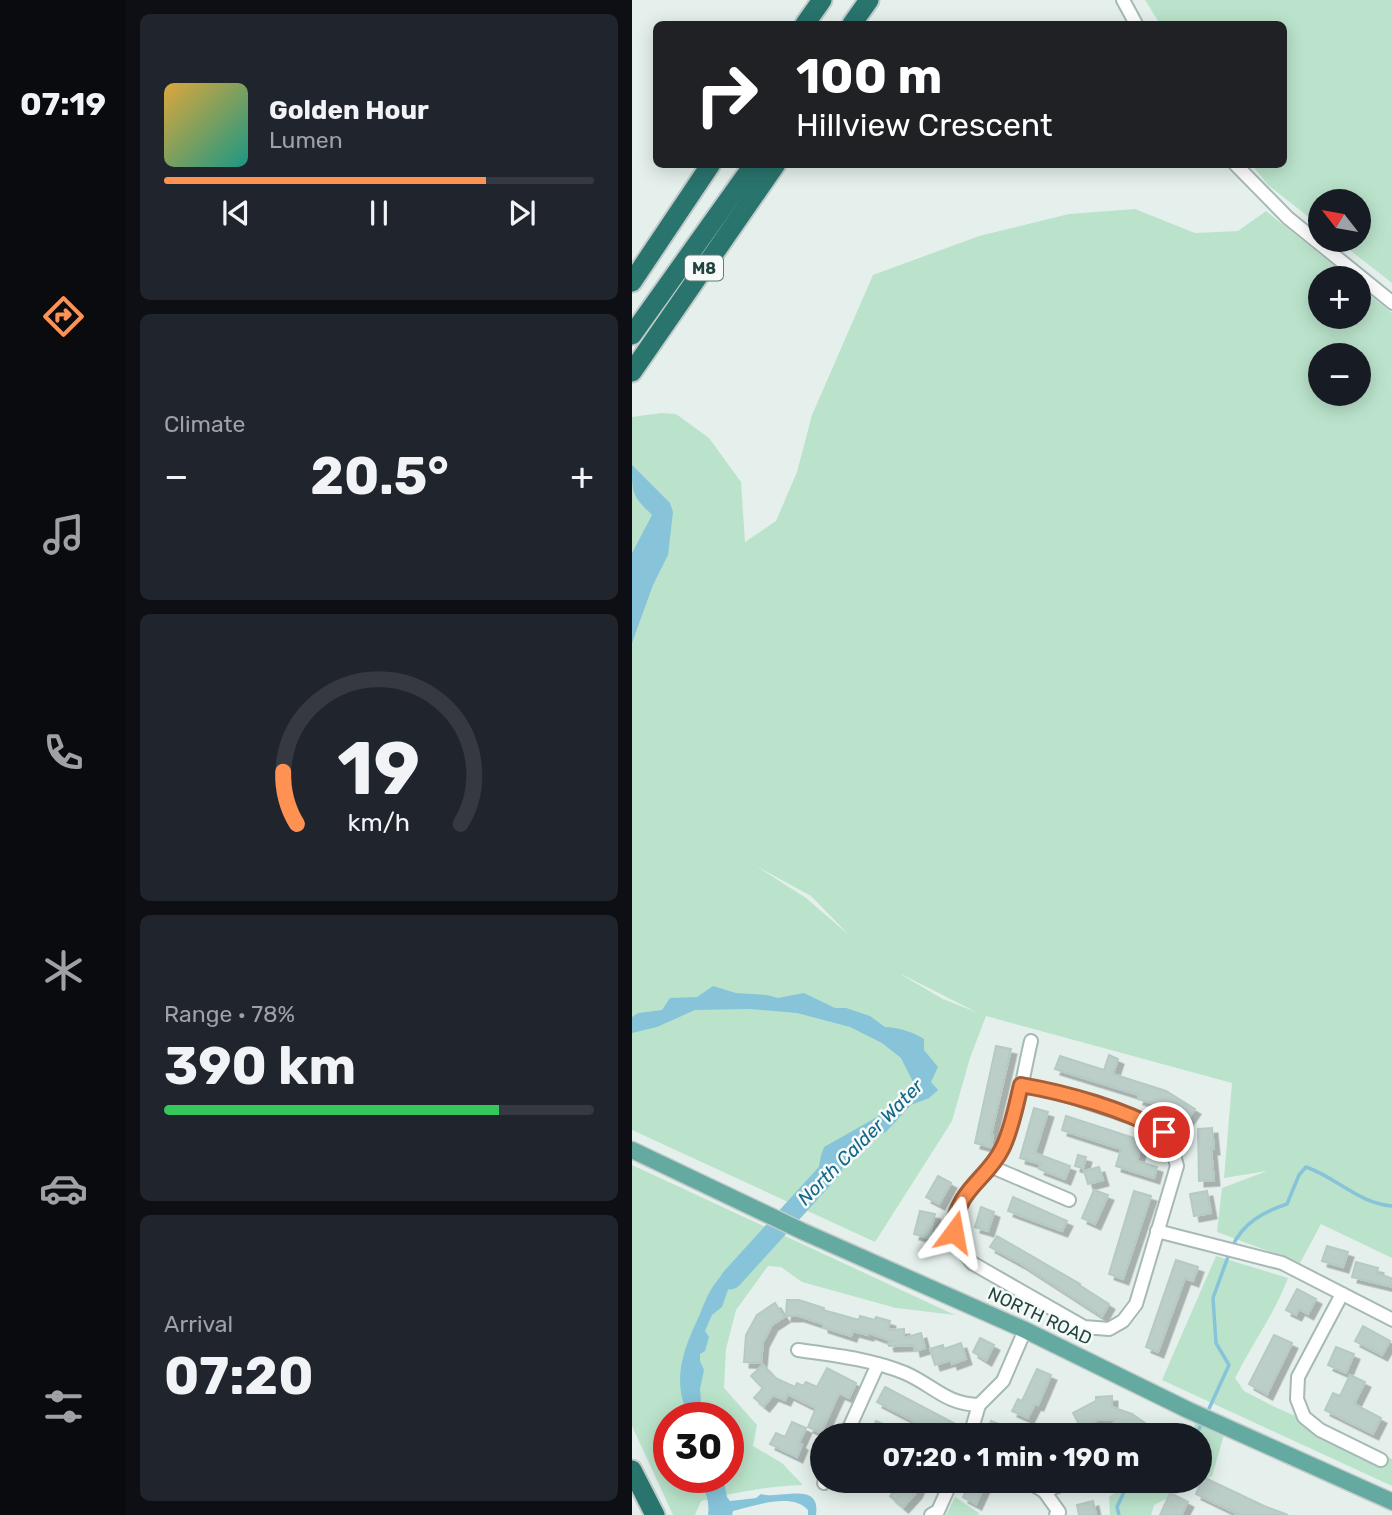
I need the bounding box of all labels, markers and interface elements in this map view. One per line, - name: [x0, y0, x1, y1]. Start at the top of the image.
- text: 100 m: [796, 47, 942, 105]
- icon: right: [681, 49, 772, 140]
- text: 07:19: [20, 85, 106, 123]
- text: Golden Hour: [269, 95, 429, 126]
- text: Hillview Crescent: [796, 106, 1053, 144]
- text: Lumen: [269, 126, 343, 154]
- north arrow: [1308, 189, 1370, 252]
- map controls: [1308, 189, 1371, 406]
- icon: previous: [217, 194, 255, 232]
- icon: pause: [360, 194, 398, 232]
- icon: next: [503, 194, 541, 232]
- road number: M8: [685, 256, 723, 280]
- button: +: [1308, 266, 1371, 329]
- icon: directions: [39, 292, 88, 341]
- button: −: [1308, 343, 1371, 406]
- text: Climate: [164, 410, 245, 438]
- text: 20.5°: [310, 445, 449, 507]
- text: −: [164, 453, 189, 499]
- text: +: [570, 453, 594, 499]
- icon: music: [39, 510, 88, 559]
- text: 19: [338, 726, 420, 812]
- icon: phone: [39, 728, 88, 777]
- text: km/h: [348, 807, 410, 836]
- icon: climate: [39, 946, 88, 995]
- text: Range · 78%: [164, 1000, 295, 1028]
- text: 390 km: [164, 1035, 356, 1097]
- water label: North Calder Water: [793, 1074, 928, 1210]
- pin: [1134, 1102, 1194, 1162]
- icon: arrive: [1145, 1113, 1183, 1151]
- icon: car: [39, 1164, 88, 1213]
- position arrow: [917, 1195, 991, 1269]
- street label: NORTH ROAD: [984, 1282, 1096, 1350]
- text: Arrival: [164, 1310, 233, 1338]
- text: 07:20: [164, 1345, 314, 1407]
- icon: filters: [39, 1382, 88, 1431]
- speed limit sign: 30: [653, 1402, 744, 1493]
- text: 07:20 · 1 min · 190 m: [882, 1442, 1140, 1473]

